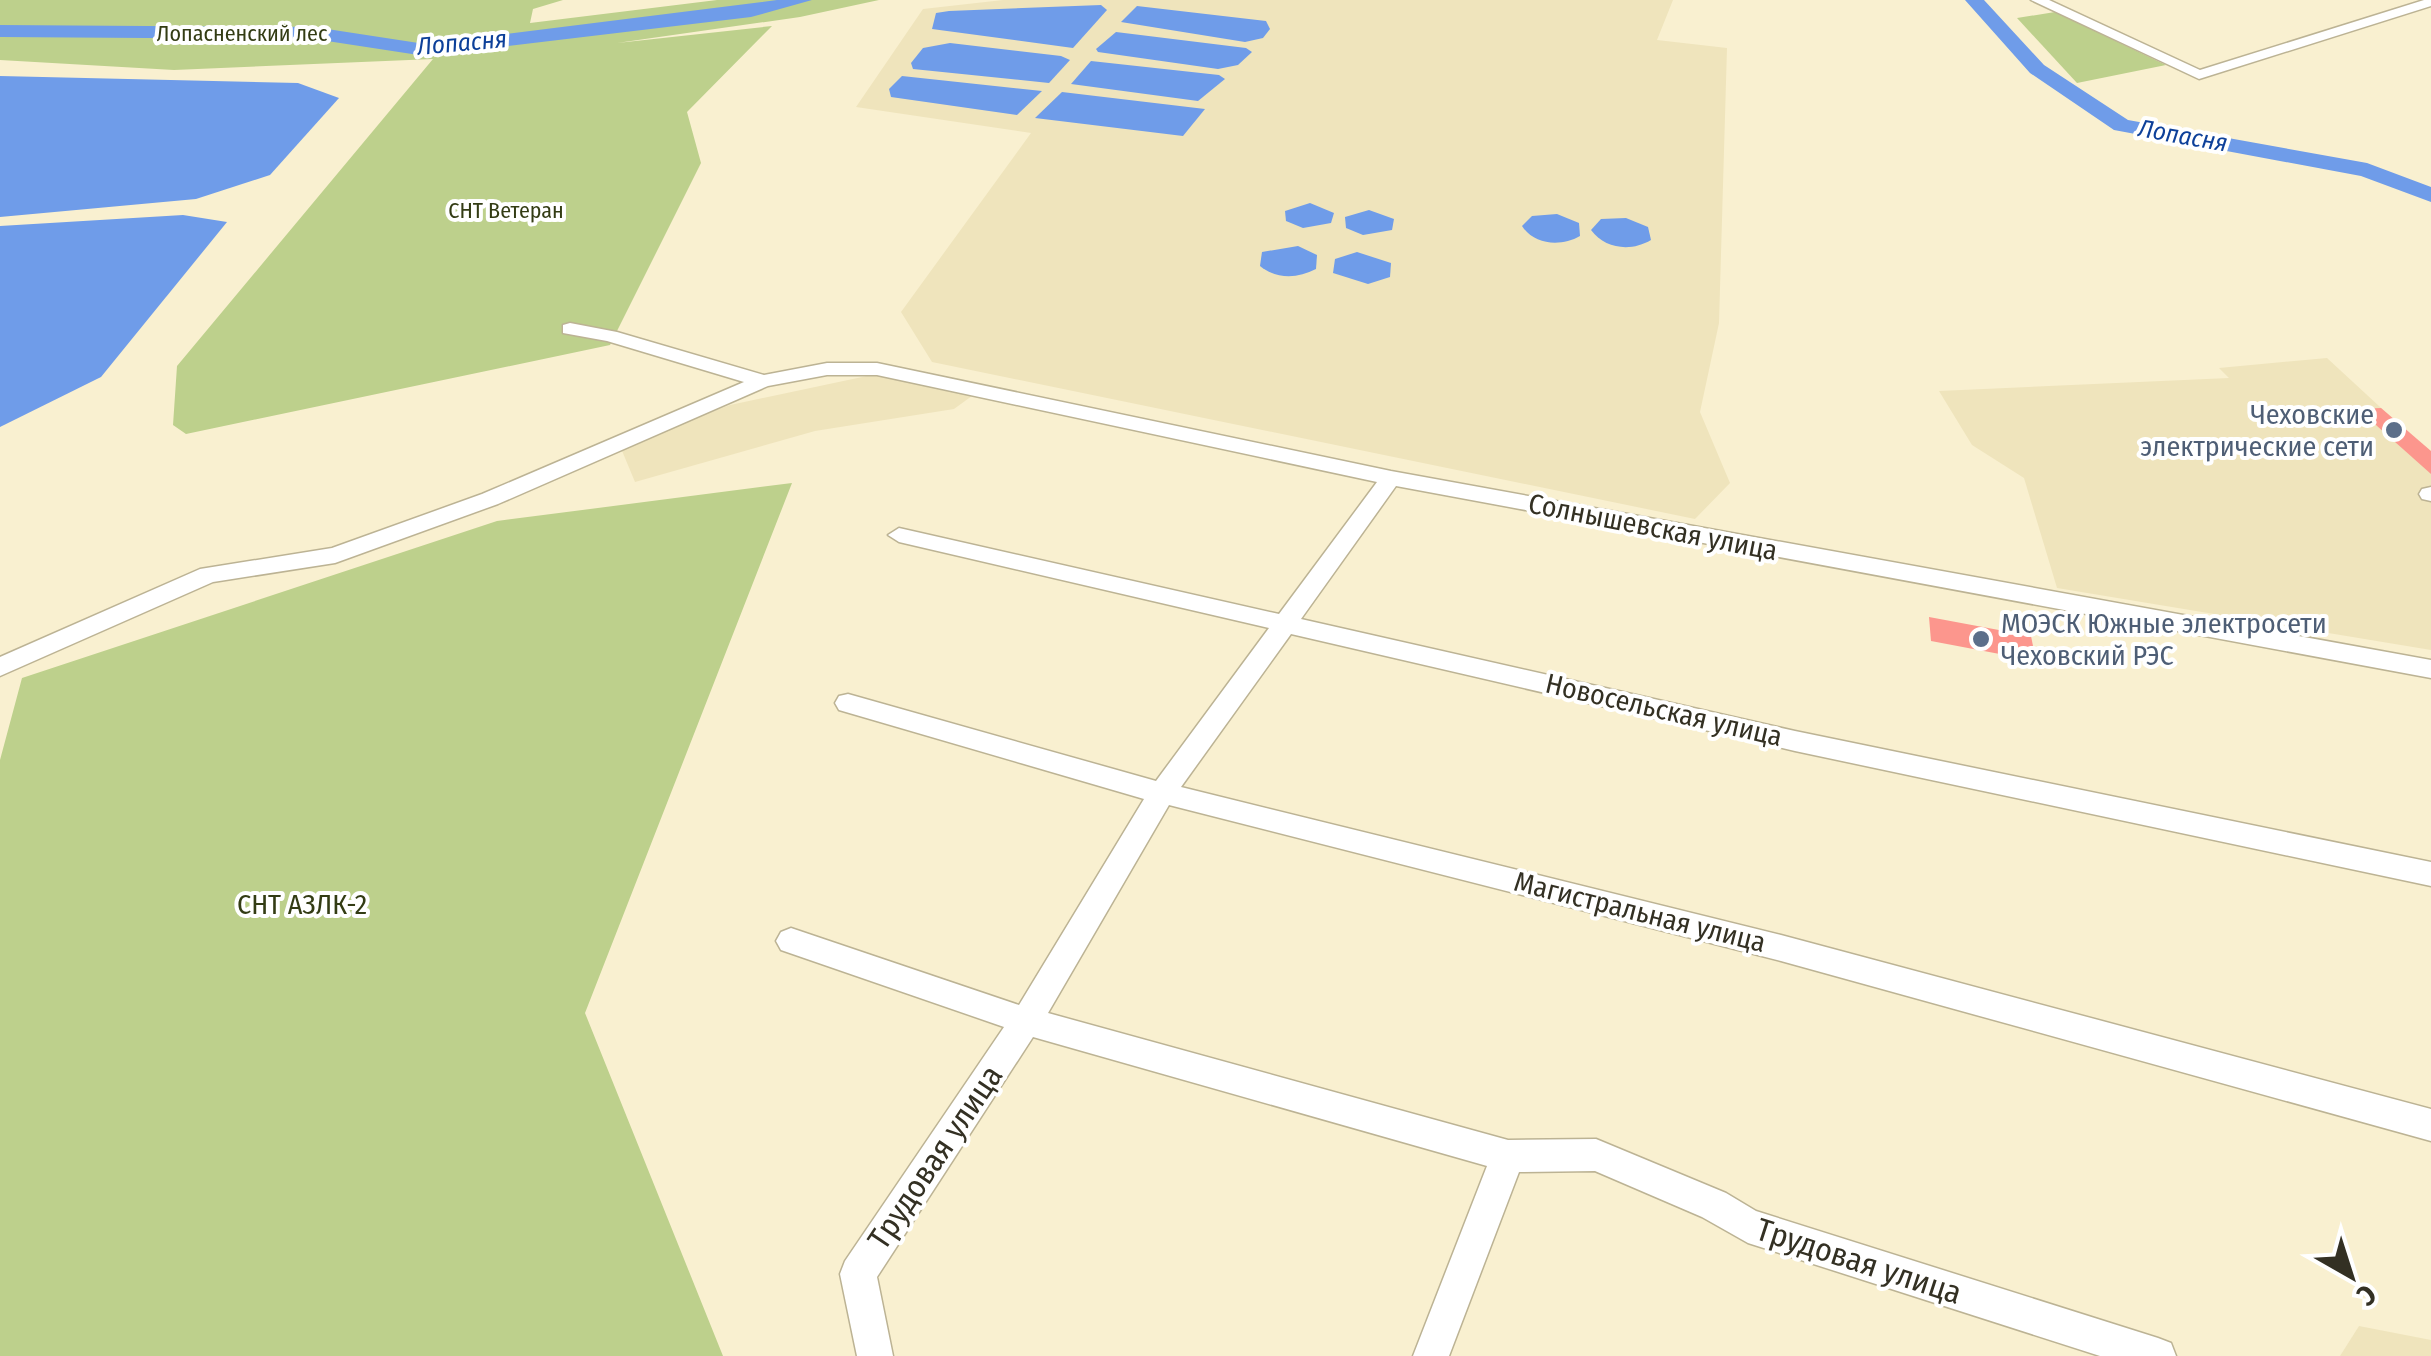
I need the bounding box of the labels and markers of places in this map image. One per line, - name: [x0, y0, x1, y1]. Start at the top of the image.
- place label: Чеховские электрические сети: [2140, 398, 2374, 463]
- marker: Чеховские электрические сети: [2383, 419, 2405, 441]
- place label: МОЭСК Южные электросети Чеховский РЭС: [2001, 607, 2327, 672]
- marker: МОЭСК Южные электросети Чеховский РЭС: [1970, 628, 1992, 650]

